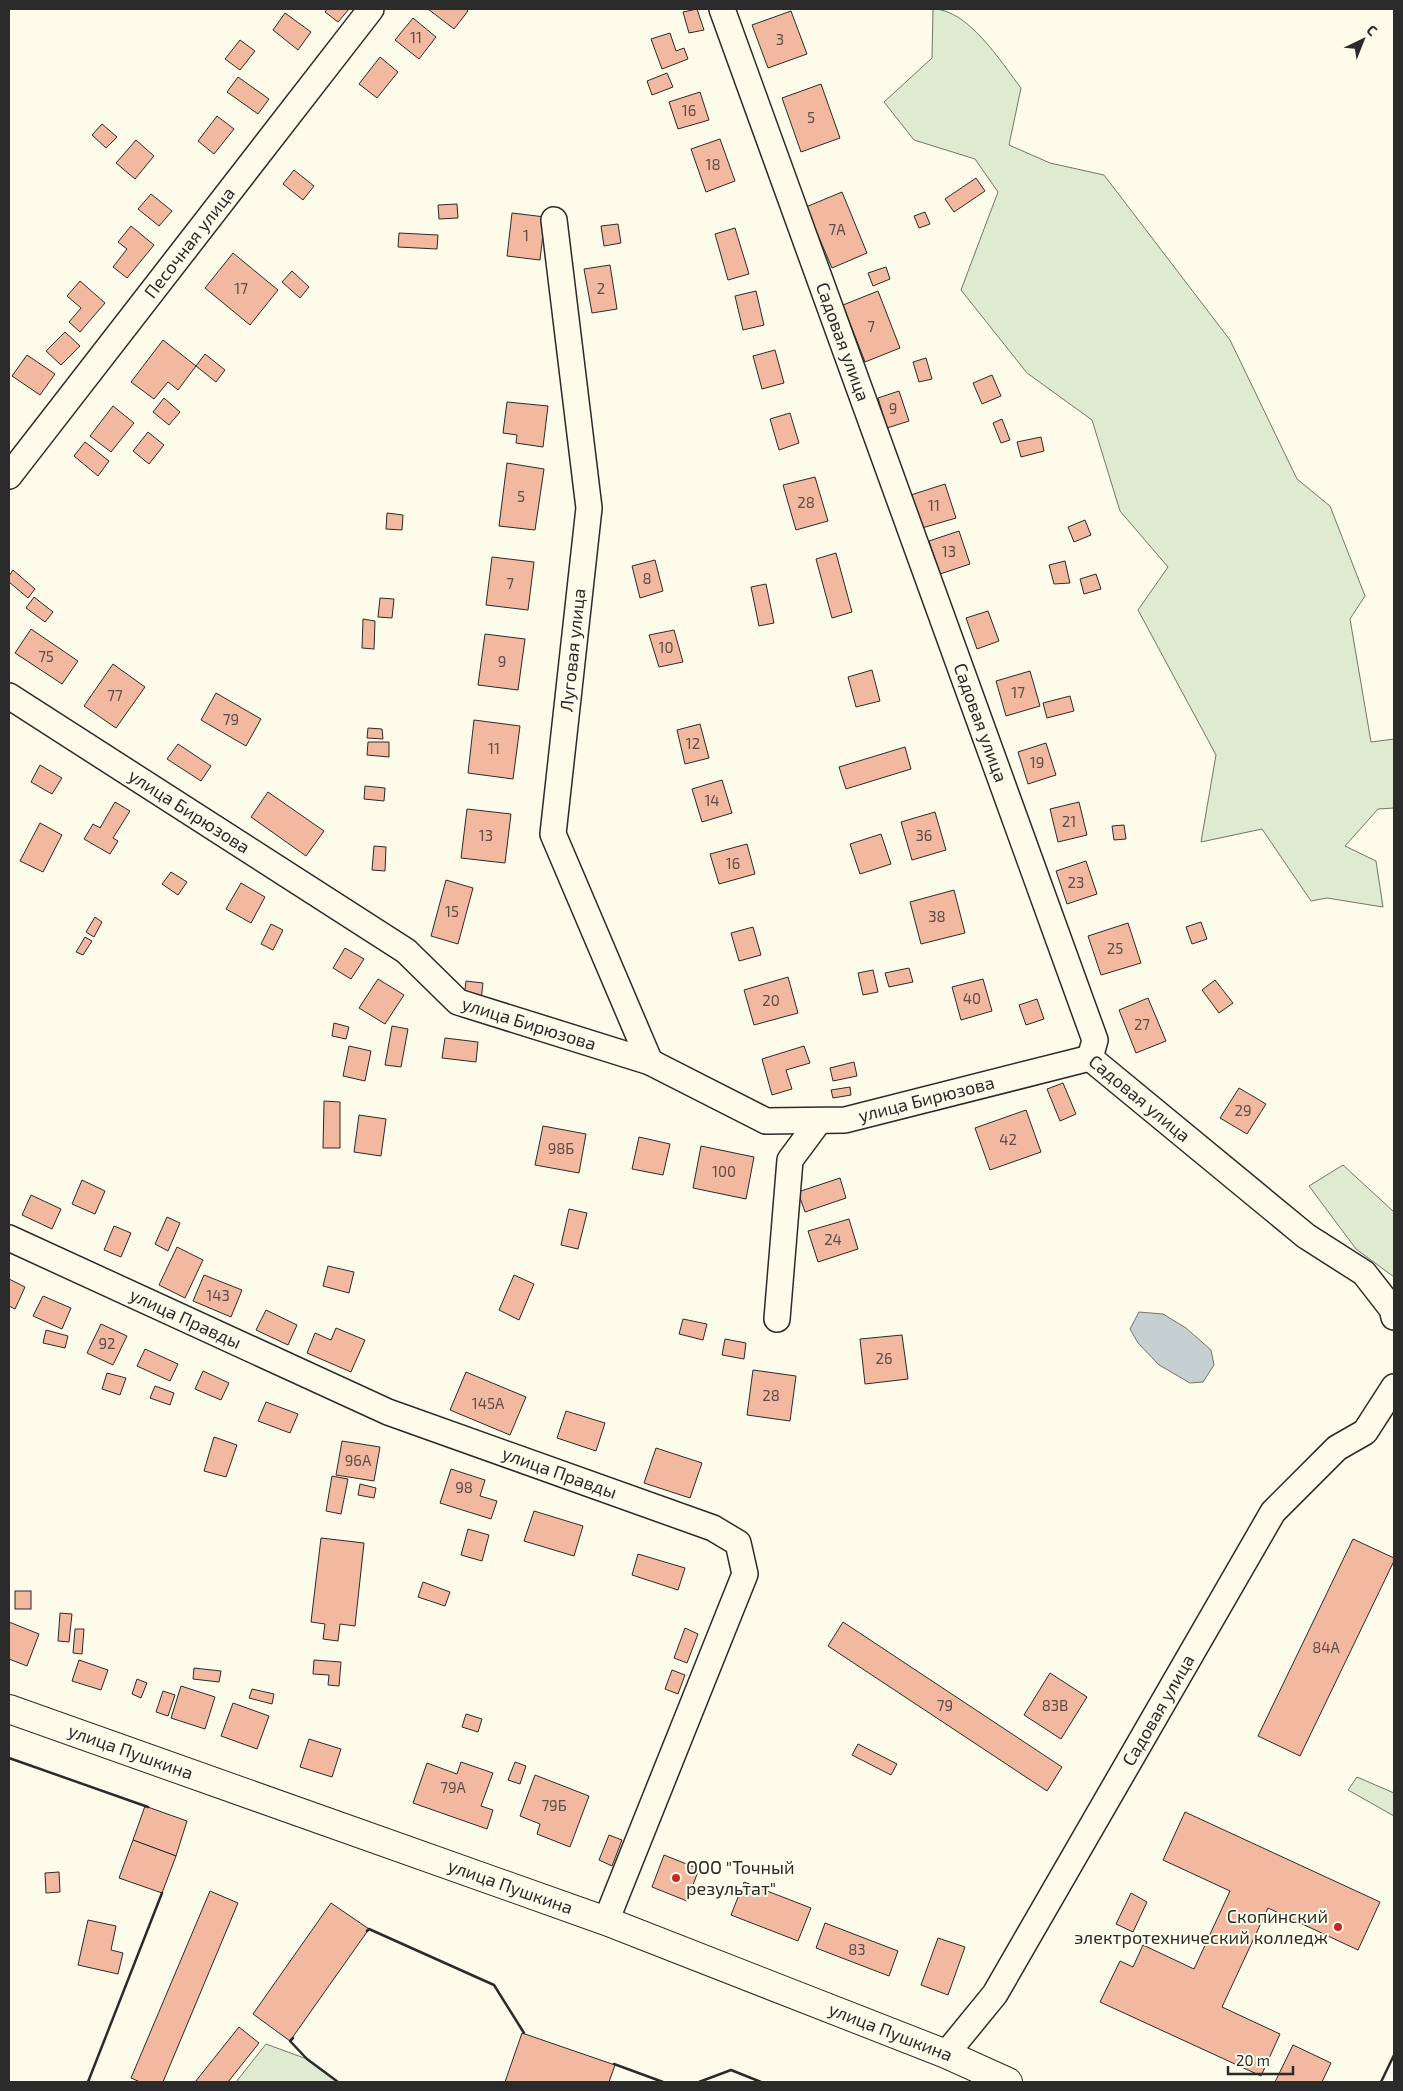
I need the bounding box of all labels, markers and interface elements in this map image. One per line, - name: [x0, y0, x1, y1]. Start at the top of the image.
- north arrow: [1338, 15, 1388, 65]
- text: С: [1363, 21, 1381, 39]
- house number: 11: [410, 28, 422, 46]
- house number: 3: [776, 30, 784, 48]
- house number: 16: [682, 101, 696, 119]
- house number: 5: [807, 108, 815, 126]
- house number: 18: [705, 155, 721, 173]
- street label: Песочная улица: [139, 182, 239, 302]
- house number: 7А: [828, 220, 846, 238]
- house number: 1: [523, 226, 529, 244]
- house number: 17: [234, 279, 248, 297]
- house number: 2: [597, 279, 605, 297]
- street label: Садовая улица: [812, 279, 875, 404]
- house number: 7: [867, 317, 875, 335]
- house number: 9: [889, 399, 897, 417]
- house number: 5: [517, 487, 525, 505]
- house number: 28: [797, 493, 815, 511]
- house number: 11: [928, 496, 940, 514]
- house number: 13: [942, 542, 956, 560]
- house number: 8: [642, 569, 652, 587]
- house number: 7: [506, 574, 514, 592]
- street label: Луговая улица: [555, 587, 589, 713]
- house number: 10: [658, 638, 674, 656]
- house number: 75: [38, 647, 54, 665]
- house number: 9: [498, 652, 506, 670]
- street label: Садовая улица: [950, 660, 1013, 785]
- house number: 17: [1011, 683, 1025, 701]
- house number: 77: [107, 686, 123, 704]
- house number: 79: [223, 710, 239, 728]
- house number: 12: [686, 734, 700, 752]
- house number: 11: [488, 739, 500, 757]
- house number: 19: [1030, 753, 1044, 771]
- street label: улица Бирюзова: [125, 764, 254, 858]
- house number: 14: [704, 791, 720, 809]
- house number: 21: [1062, 812, 1076, 830]
- house number: 13: [479, 826, 493, 844]
- house number: 36: [916, 826, 932, 844]
- house number: 16: [726, 854, 740, 872]
- house number: 23: [1068, 873, 1084, 891]
- house number: 15: [445, 902, 459, 920]
- house number: 38: [928, 907, 946, 925]
- house number: 25: [1107, 939, 1123, 957]
- house number: 40: [963, 989, 981, 1007]
- house number: 20: [762, 991, 780, 1009]
- street label: улица Бирюзова: [459, 992, 599, 1055]
- house number: 27: [1134, 1015, 1150, 1033]
- street label: Садовая улица: [1085, 1050, 1195, 1146]
- street label: улица Бирюзова: [856, 1071, 997, 1126]
- house number: 29: [1234, 1101, 1252, 1119]
- house number: 42: [999, 1130, 1017, 1148]
- house number: 98Б: [548, 1139, 574, 1157]
- house number: 100: [712, 1162, 736, 1180]
- house number: 24: [824, 1230, 842, 1248]
- street label: улица Правды: [126, 1283, 245, 1353]
- house number: 143: [206, 1286, 230, 1304]
- house number: 92: [98, 1334, 116, 1352]
- house number: 26: [875, 1349, 893, 1367]
- house number: 28: [762, 1386, 780, 1404]
- house number: 145А: [472, 1394, 505, 1412]
- street label: улица Правды: [499, 1442, 620, 1503]
- house number: 96А: [345, 1451, 372, 1469]
- house number: 98: [455, 1478, 473, 1496]
- house number: 84А: [1312, 1638, 1340, 1656]
- street label: Садовая улица: [1117, 1650, 1199, 1769]
- house number: 79: [937, 1696, 953, 1714]
- house number: 83В: [1042, 1696, 1068, 1714]
- street label: улица Пушкина: [65, 1719, 196, 1784]
- house number: 79А: [440, 1778, 466, 1796]
- house number: 79Б: [541, 1796, 567, 1814]
- street label: улица Пушкина: [445, 1854, 576, 1918]
- place label: ООО "Точный результат": [686, 1856, 795, 1899]
- marker: ООО "Точный результат": [670, 1872, 682, 1884]
- place label: Скопинский электротехнический колледж: [1074, 1905, 1328, 1948]
- marker: Скопинский электротехнический колледж: [1332, 1921, 1344, 1933]
- house number: 83: [848, 1940, 866, 1958]
- street label: улица Пушкина: [826, 1997, 956, 2066]
- scale bar: [1228, 2044, 1293, 2076]
- text: 20 m: [1236, 2051, 1270, 2069]

